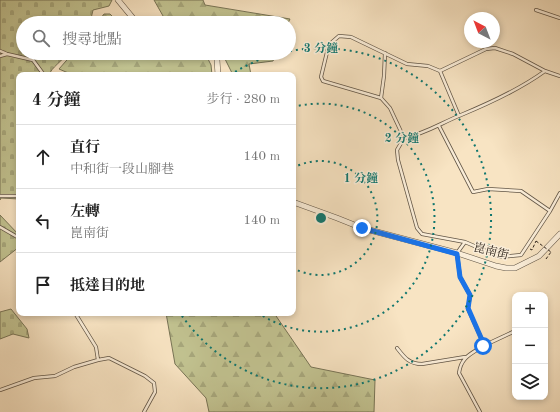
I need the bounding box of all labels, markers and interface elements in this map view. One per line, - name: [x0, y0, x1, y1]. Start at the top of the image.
- north arrow: [464, 12, 500, 48]
- search box: [16, 16, 296, 60]
- icon: search: [30, 27, 52, 49]
- text: 搜尋地點: [62, 33, 122, 48]
- text: 3 分鐘: [304, 41, 338, 55]
- text: 4 分鐘: [32, 92, 81, 109]
- text: 步行 · 280 m: [206, 93, 280, 106]
- text: 2 分鐘: [385, 131, 419, 145]
- text: 直行: [70, 141, 100, 156]
- icon: ahead: [32, 146, 54, 168]
- text: 140 m: [243, 150, 280, 163]
- text: 中和街一段山腳巷: [70, 163, 174, 176]
- text: 1 分鐘: [344, 171, 378, 185]
- text: 左轉: [70, 205, 100, 220]
- icon: left: [32, 210, 54, 232]
- centre of rings: [314, 211, 328, 225]
- text: 140 m: [243, 214, 280, 227]
- route end: [353, 219, 371, 237]
- text: 崑南街: [70, 227, 109, 240]
- street label: 崑南街: [472, 240, 511, 262]
- icon: arrive: [32, 274, 54, 296]
- text: 抵達目的地: [70, 279, 145, 294]
- map controls: [512, 292, 548, 400]
- button: +: [512, 292, 548, 328]
- button: −: [512, 328, 548, 364]
- route start: [474, 337, 492, 355]
- button: layers: [512, 364, 548, 400]

